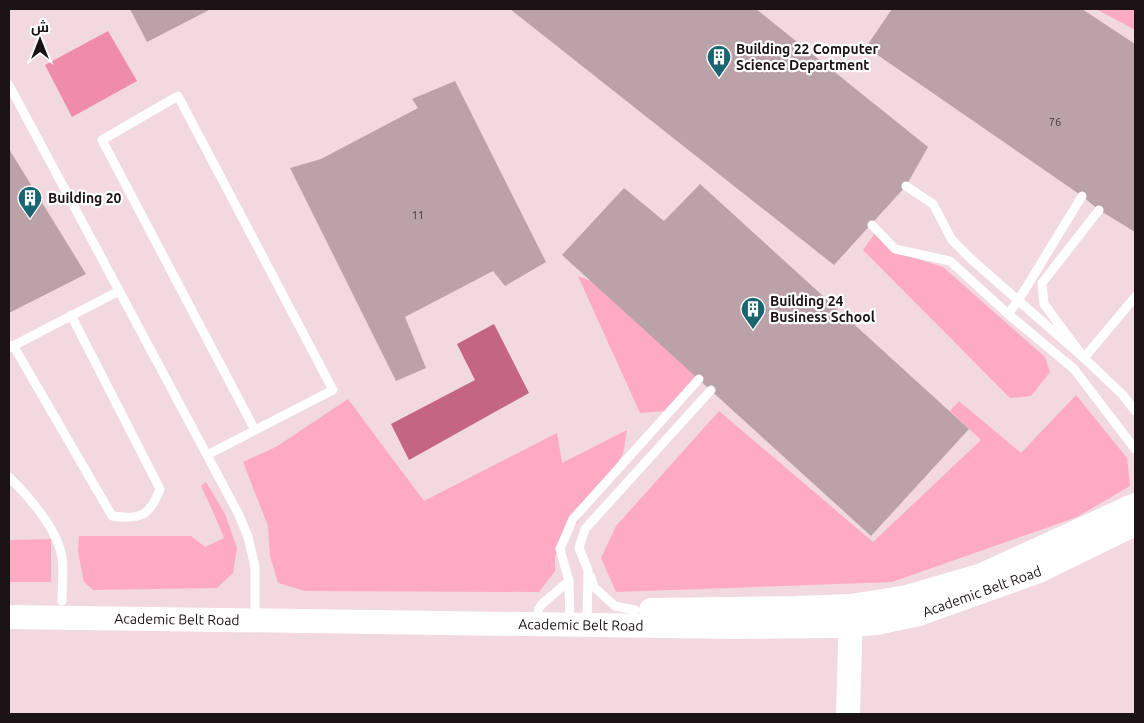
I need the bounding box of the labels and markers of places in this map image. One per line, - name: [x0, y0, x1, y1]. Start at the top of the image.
- place label: Building 22 Computer Science Department: [736, 41, 879, 73]
- building icon: Building 22 Computer Science Department: [706, 44, 732, 78]
- building icon: Building 20: [17, 185, 43, 219]
- place label: Building 20: [48, 190, 122, 206]
- place label: Building 24 Business School: [770, 293, 875, 325]
- building icon: Building 24 Business School: [740, 296, 766, 330]

